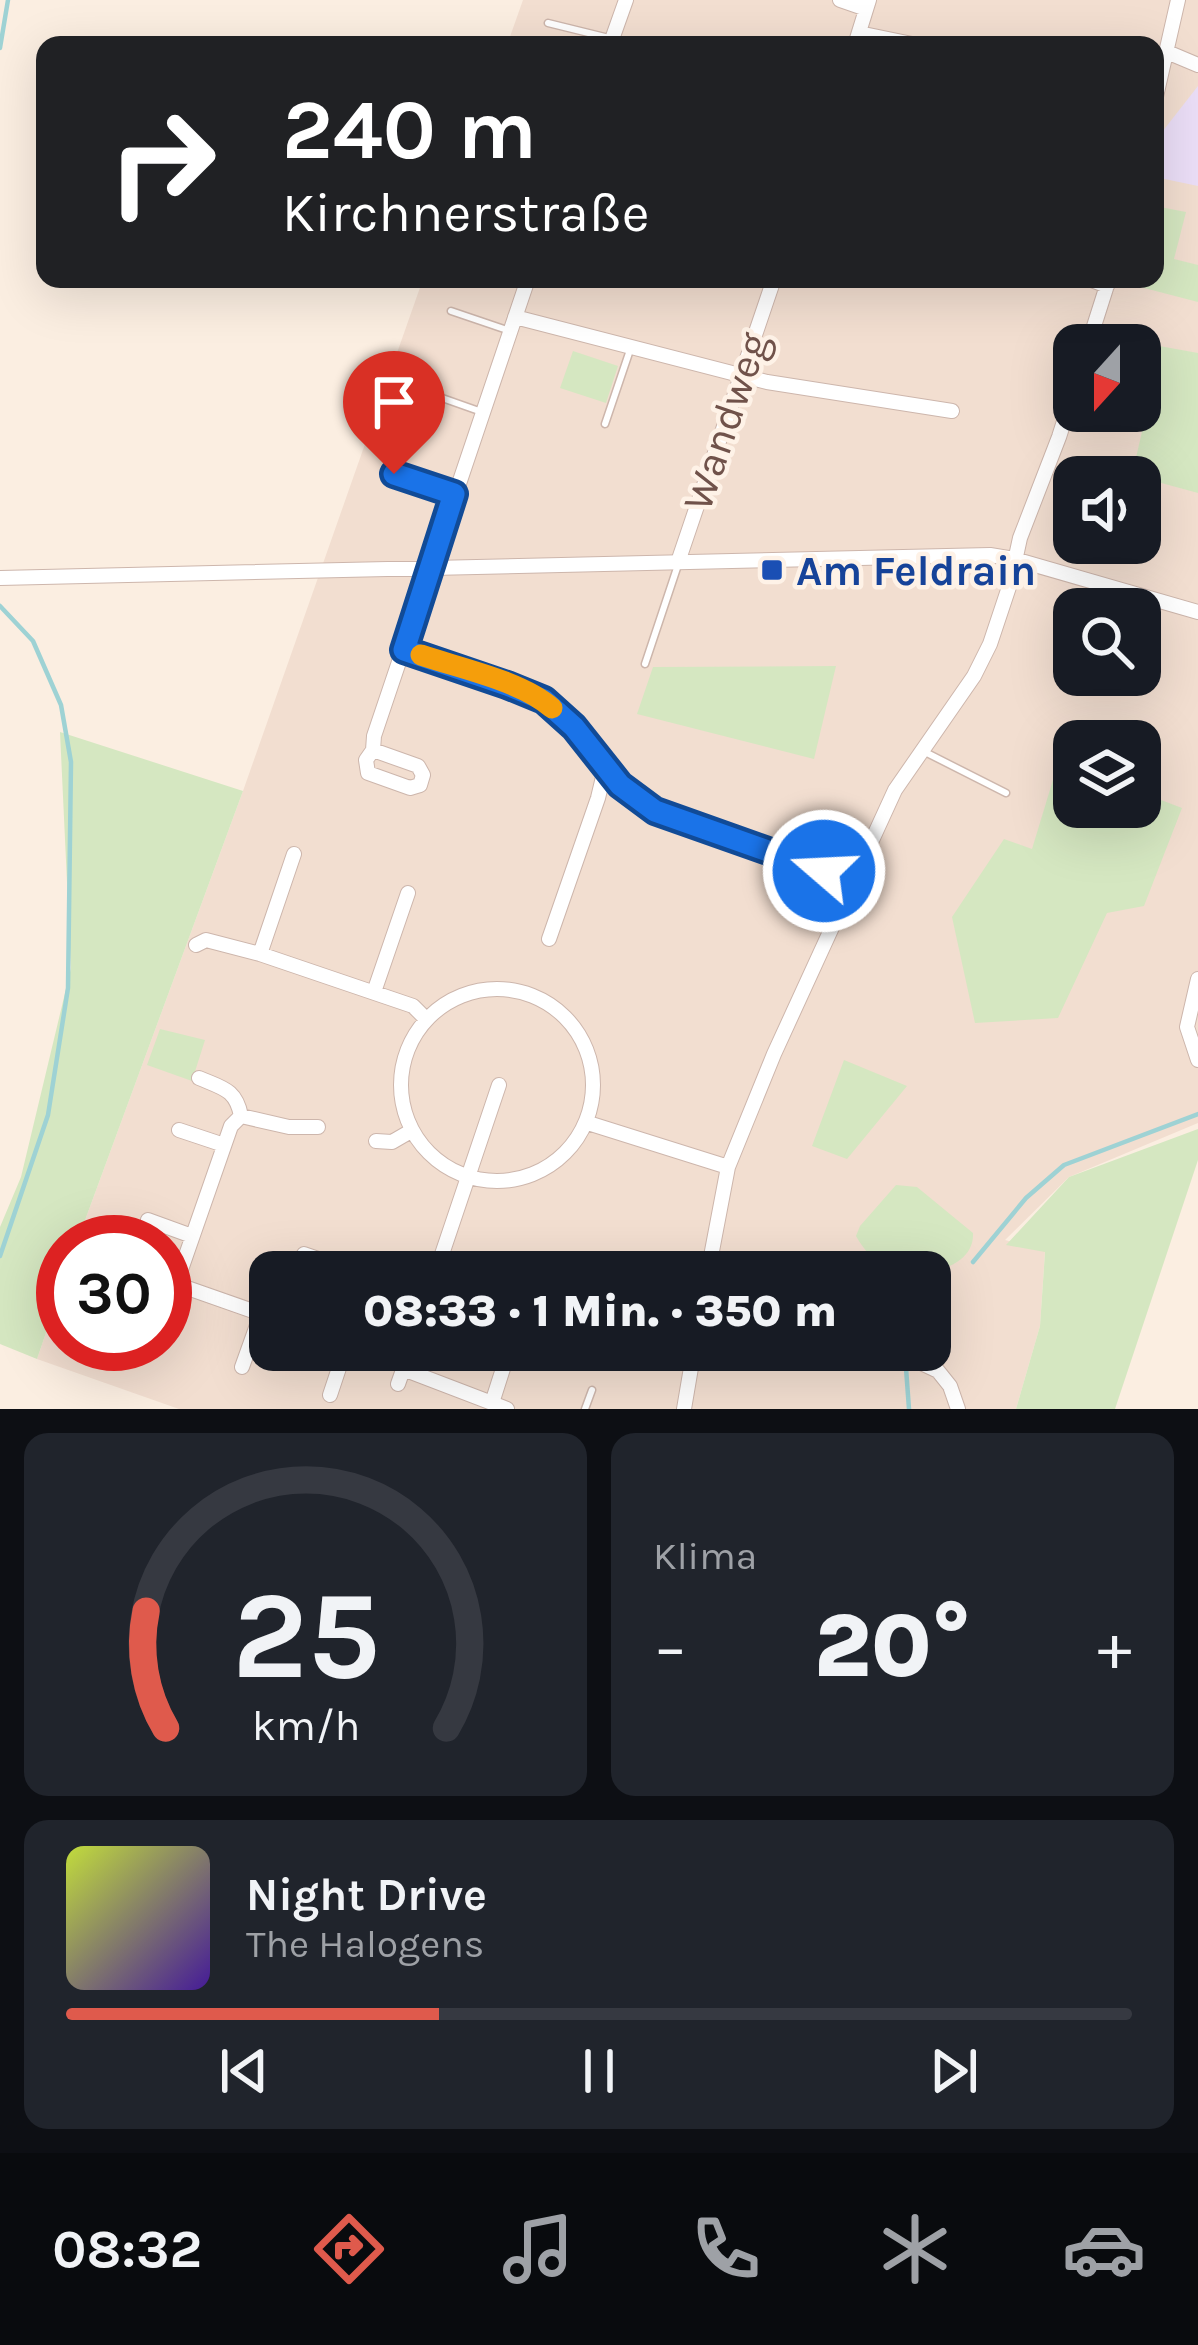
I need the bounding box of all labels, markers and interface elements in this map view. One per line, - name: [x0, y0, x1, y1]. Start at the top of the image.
- text: 240 m: [282, 81, 537, 179]
- icon: right: [84, 84, 240, 240]
- text: Kirchnerstraße: [282, 181, 650, 245]
- north arrow: [1053, 324, 1161, 432]
- map controls: [1053, 324, 1161, 828]
- street label: Wandweg: [672, 325, 780, 517]
- pin: [343, 351, 445, 474]
- icon: arrive: [361, 369, 427, 435]
- button: sound: [1053, 456, 1161, 564]
- place label: Am Feldrain: [796, 546, 1036, 596]
- marker: Am Feldrain: [759, 557, 785, 583]
- button: search: [1053, 588, 1161, 696]
- button: layers: [1053, 720, 1161, 828]
- position arrow: [761, 808, 887, 934]
- speed limit sign: 30: [36, 1215, 192, 1371]
- text: 08:33 · 1 Min. · 350 m: [363, 1285, 837, 1337]
- text: Klima: [653, 1533, 757, 1579]
- text: 25: [231, 1563, 380, 1708]
- text: 20°: [814, 1593, 971, 1699]
- text: −: [653, 1608, 688, 1686]
- text: +: [1097, 1608, 1132, 1686]
- text: km/h: [251, 1700, 360, 1750]
- text: Night Drive: [246, 1869, 487, 1921]
- text: The Halogens: [246, 1921, 484, 1967]
- icon: previous: [211, 2038, 277, 2104]
- icon: pause: [566, 2038, 632, 2104]
- icon: next: [921, 2038, 987, 2104]
- icon: directions: [307, 2207, 391, 2291]
- icon: music: [496, 2207, 580, 2291]
- icon: phone: [684, 2207, 768, 2291]
- icon: climate: [873, 2207, 957, 2291]
- icon: car: [1062, 2207, 1146, 2291]
- text: 08:32: [52, 2217, 202, 2281]

